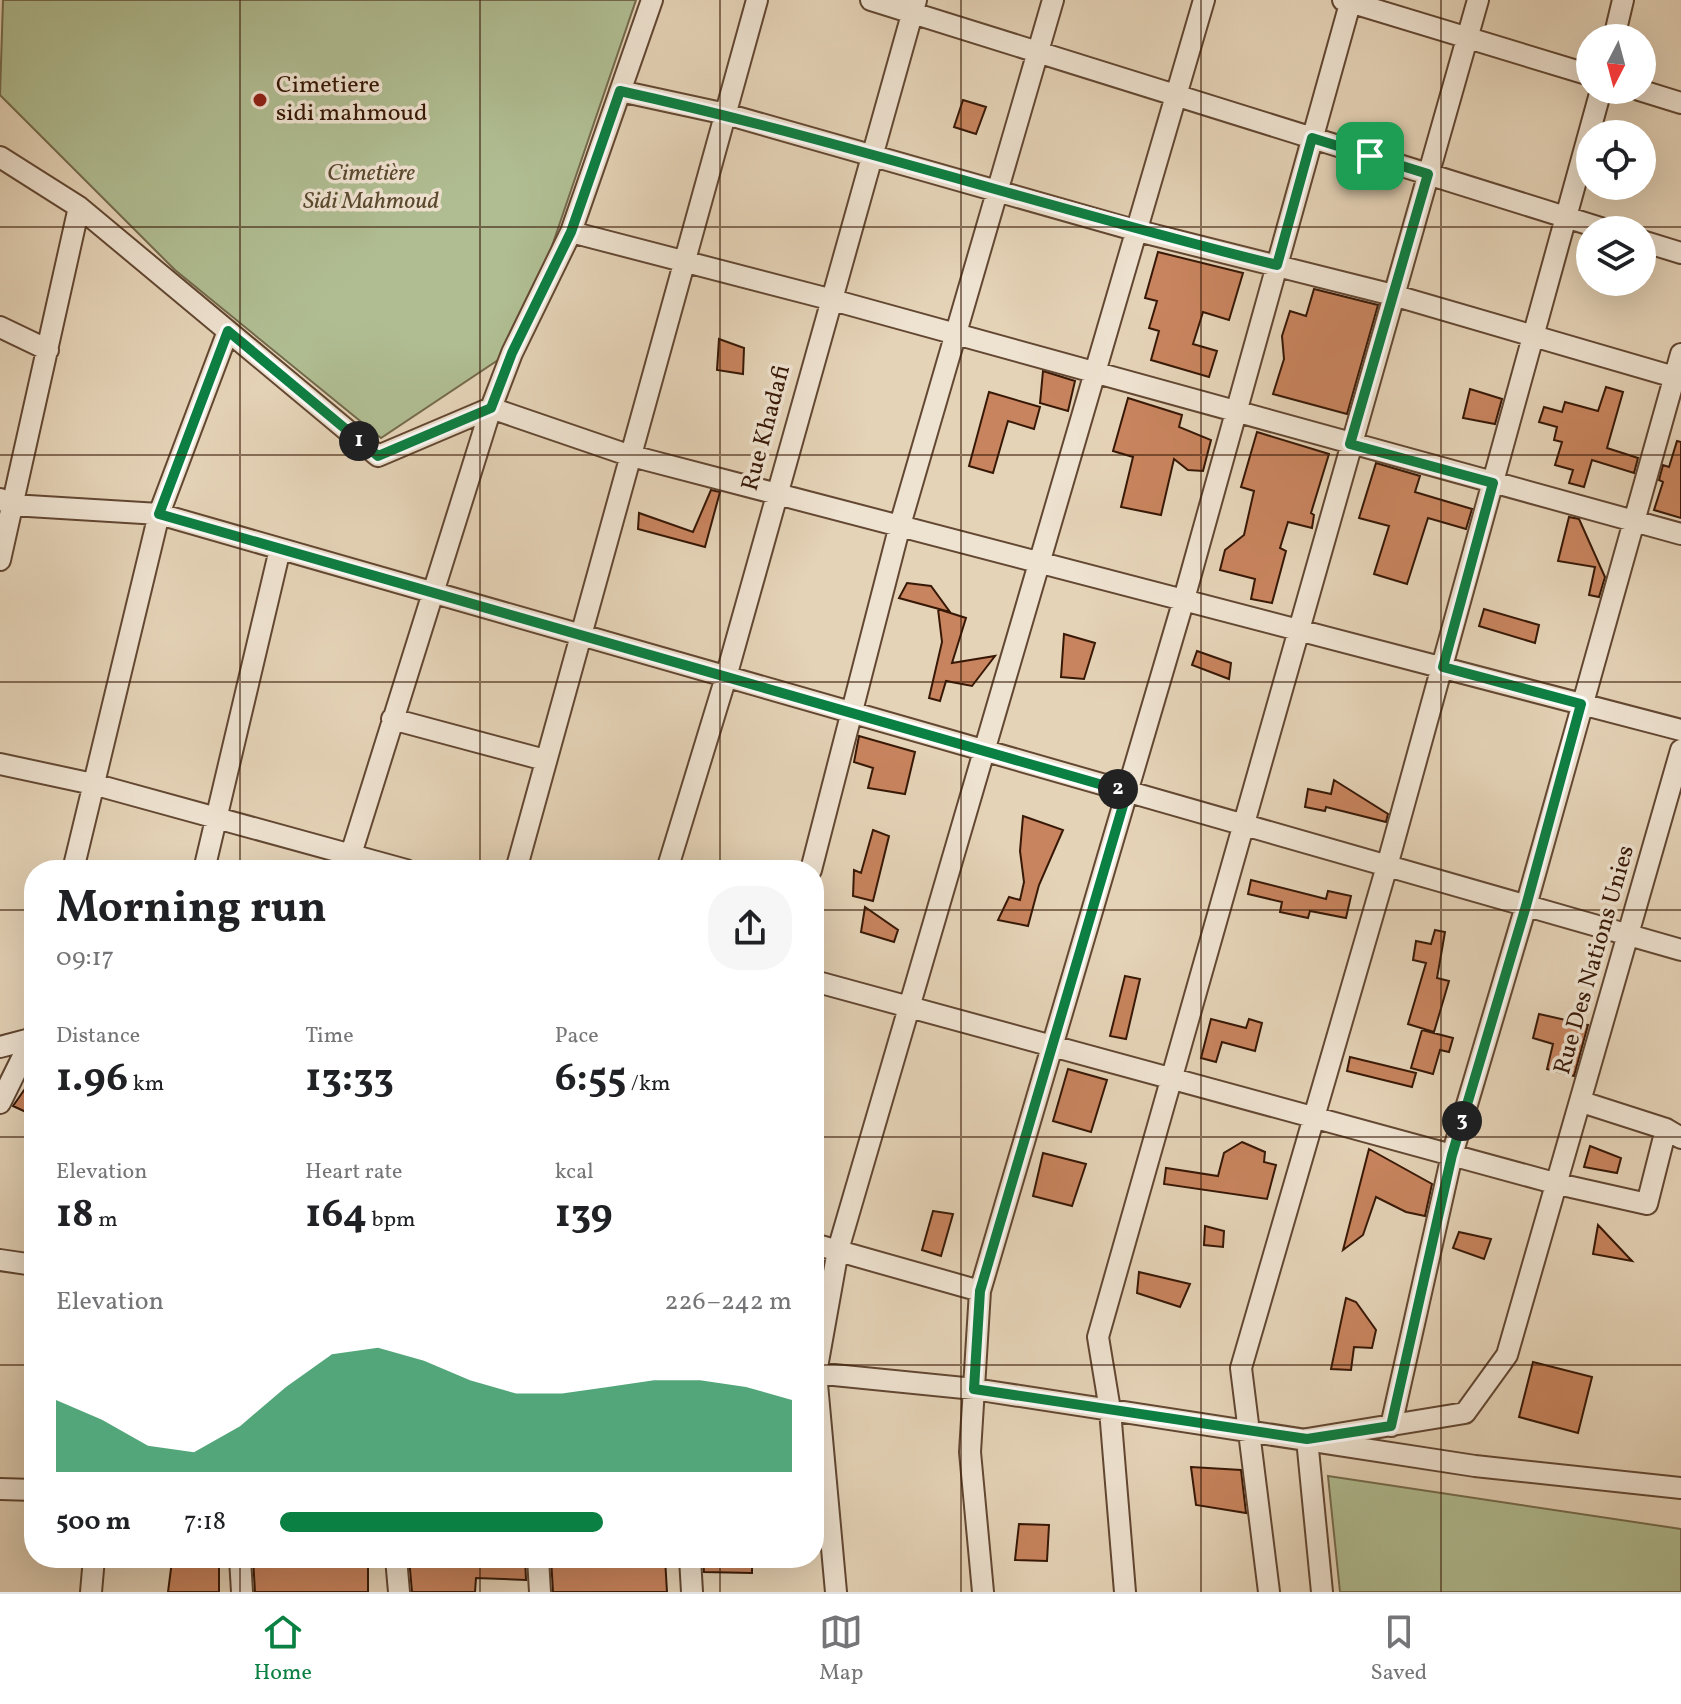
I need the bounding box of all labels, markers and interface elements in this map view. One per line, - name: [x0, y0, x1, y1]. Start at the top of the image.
- north arrow: [1576, 24, 1656, 104]
- map controls: [1576, 24, 1656, 296]
- place label: Cimetiere sidi mahmoud: [276, 69, 428, 131]
- marker: Cimetiere sidi mahmoud: [251, 91, 269, 109]
- button: locate: [1576, 120, 1656, 200]
- pin: [1336, 122, 1404, 190]
- icon: arrive: [1348, 134, 1392, 178]
- park label: Cimetière Sidi Mahmoud: [303, 157, 439, 219]
- button: layers: [1576, 216, 1656, 296]
- street label: Rue Khadafi: [734, 361, 800, 495]
- pin: 1: [339, 421, 379, 461]
- text: 1: [355, 425, 363, 456]
- pin: 2: [1098, 769, 1138, 809]
- text: 2: [1112, 773, 1124, 804]
- street label: Rue Des Nations Unies: [1546, 842, 1644, 1078]
- text: Morning run: [56, 879, 327, 940]
- button: share: [708, 886, 792, 970]
- text: 09:17: [56, 940, 114, 976]
- text: Distance: [56, 1021, 140, 1052]
- text: Time: [305, 1021, 354, 1052]
- text: Pace: [555, 1021, 599, 1052]
- text: 1.96: [56, 1052, 128, 1108]
- text: 13:33: [305, 1052, 394, 1108]
- text: 6:55: [555, 1052, 626, 1108]
- text: km: [128, 1069, 164, 1100]
- text: /km: [626, 1069, 670, 1100]
- pin: 3: [1442, 1101, 1482, 1141]
- text: 3: [1456, 1105, 1468, 1136]
- text: Elevation: [56, 1157, 147, 1188]
- text: Heart rate: [305, 1157, 402, 1188]
- text: kcal: [555, 1157, 594, 1188]
- text: 18: [56, 1188, 94, 1244]
- text: 164: [305, 1188, 367, 1244]
- text: 139: [555, 1188, 613, 1244]
- text: m: [94, 1205, 118, 1236]
- text: bpm: [367, 1205, 416, 1236]
- text: Elevation: [56, 1284, 164, 1320]
- text: 226–242 m: [665, 1284, 792, 1320]
- text: 500 m: [56, 1504, 131, 1540]
- text: 7:18: [184, 1504, 226, 1540]
- tab: Home: [254, 1610, 312, 1689]
- tab: Map: [819, 1610, 863, 1689]
- tab: Saved: [1371, 1610, 1427, 1689]

